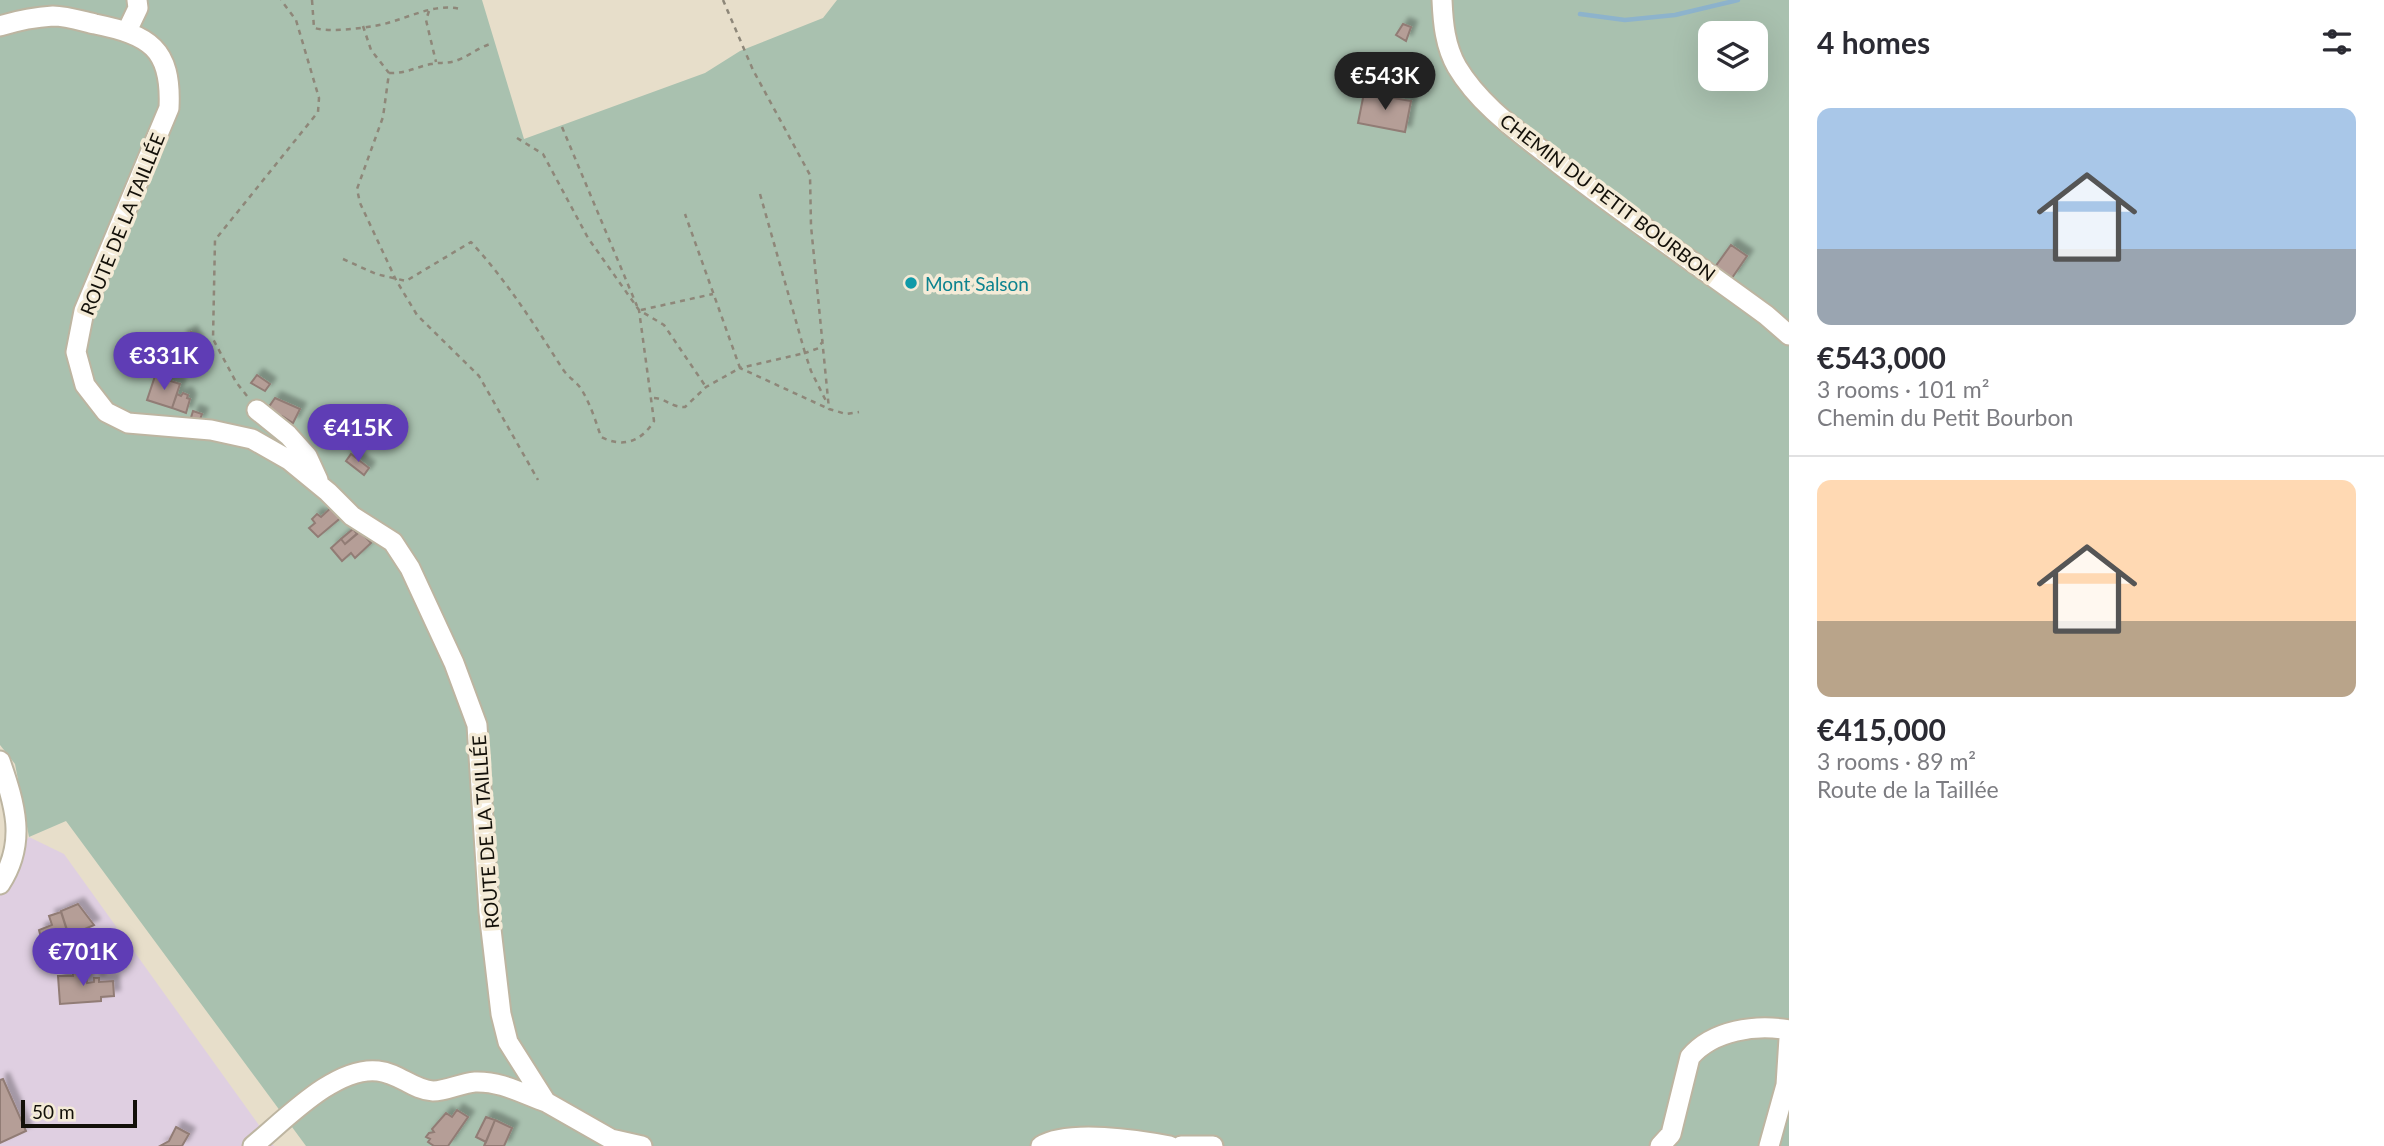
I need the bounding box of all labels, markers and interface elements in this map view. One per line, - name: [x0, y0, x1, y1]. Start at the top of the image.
- map controls: [1698, 21, 1768, 91]
- button: layers: [1698, 21, 1768, 91]
- icon: filters: [2318, 23, 2356, 61]
- text: 4 homes: [1817, 24, 1930, 60]
- pin: €543K: [1336, 52, 1434, 112]
- text: €543K: [1350, 61, 1420, 89]
- street label: CHEMIN DU PETIT BOURBON: [1496, 108, 1720, 286]
- street label: ROUTE DE LA TAILLÉE: [75, 130, 169, 318]
- icon: home: [2024, 154, 2150, 280]
- place label: Mont Salson: [925, 272, 1029, 295]
- marker: Mont Salson: [903, 275, 919, 291]
- pin: €331K: [115, 332, 213, 392]
- text: €543,000: [1817, 339, 1946, 375]
- text: €331K: [129, 341, 199, 369]
- text: 3 rooms · 101 m²: [1817, 375, 1989, 403]
- text: Chemin du Petit Bourbon: [1817, 403, 2073, 431]
- pin: €415K: [309, 405, 407, 464]
- text: €415K: [323, 413, 393, 441]
- icon: home: [2024, 526, 2150, 652]
- text: €415,000: [1817, 711, 1946, 747]
- street label: ROUTE DE LA TAILLÉE: [467, 734, 503, 930]
- text: 3 rooms · 89 m²: [1817, 747, 1976, 775]
- text: Route de la Taillée: [1817, 775, 1999, 803]
- pin: €701K: [34, 928, 132, 988]
- text: €701K: [48, 937, 118, 965]
- scale bar: [21, 1097, 136, 1129]
- text: 50 m: [32, 1100, 75, 1123]

